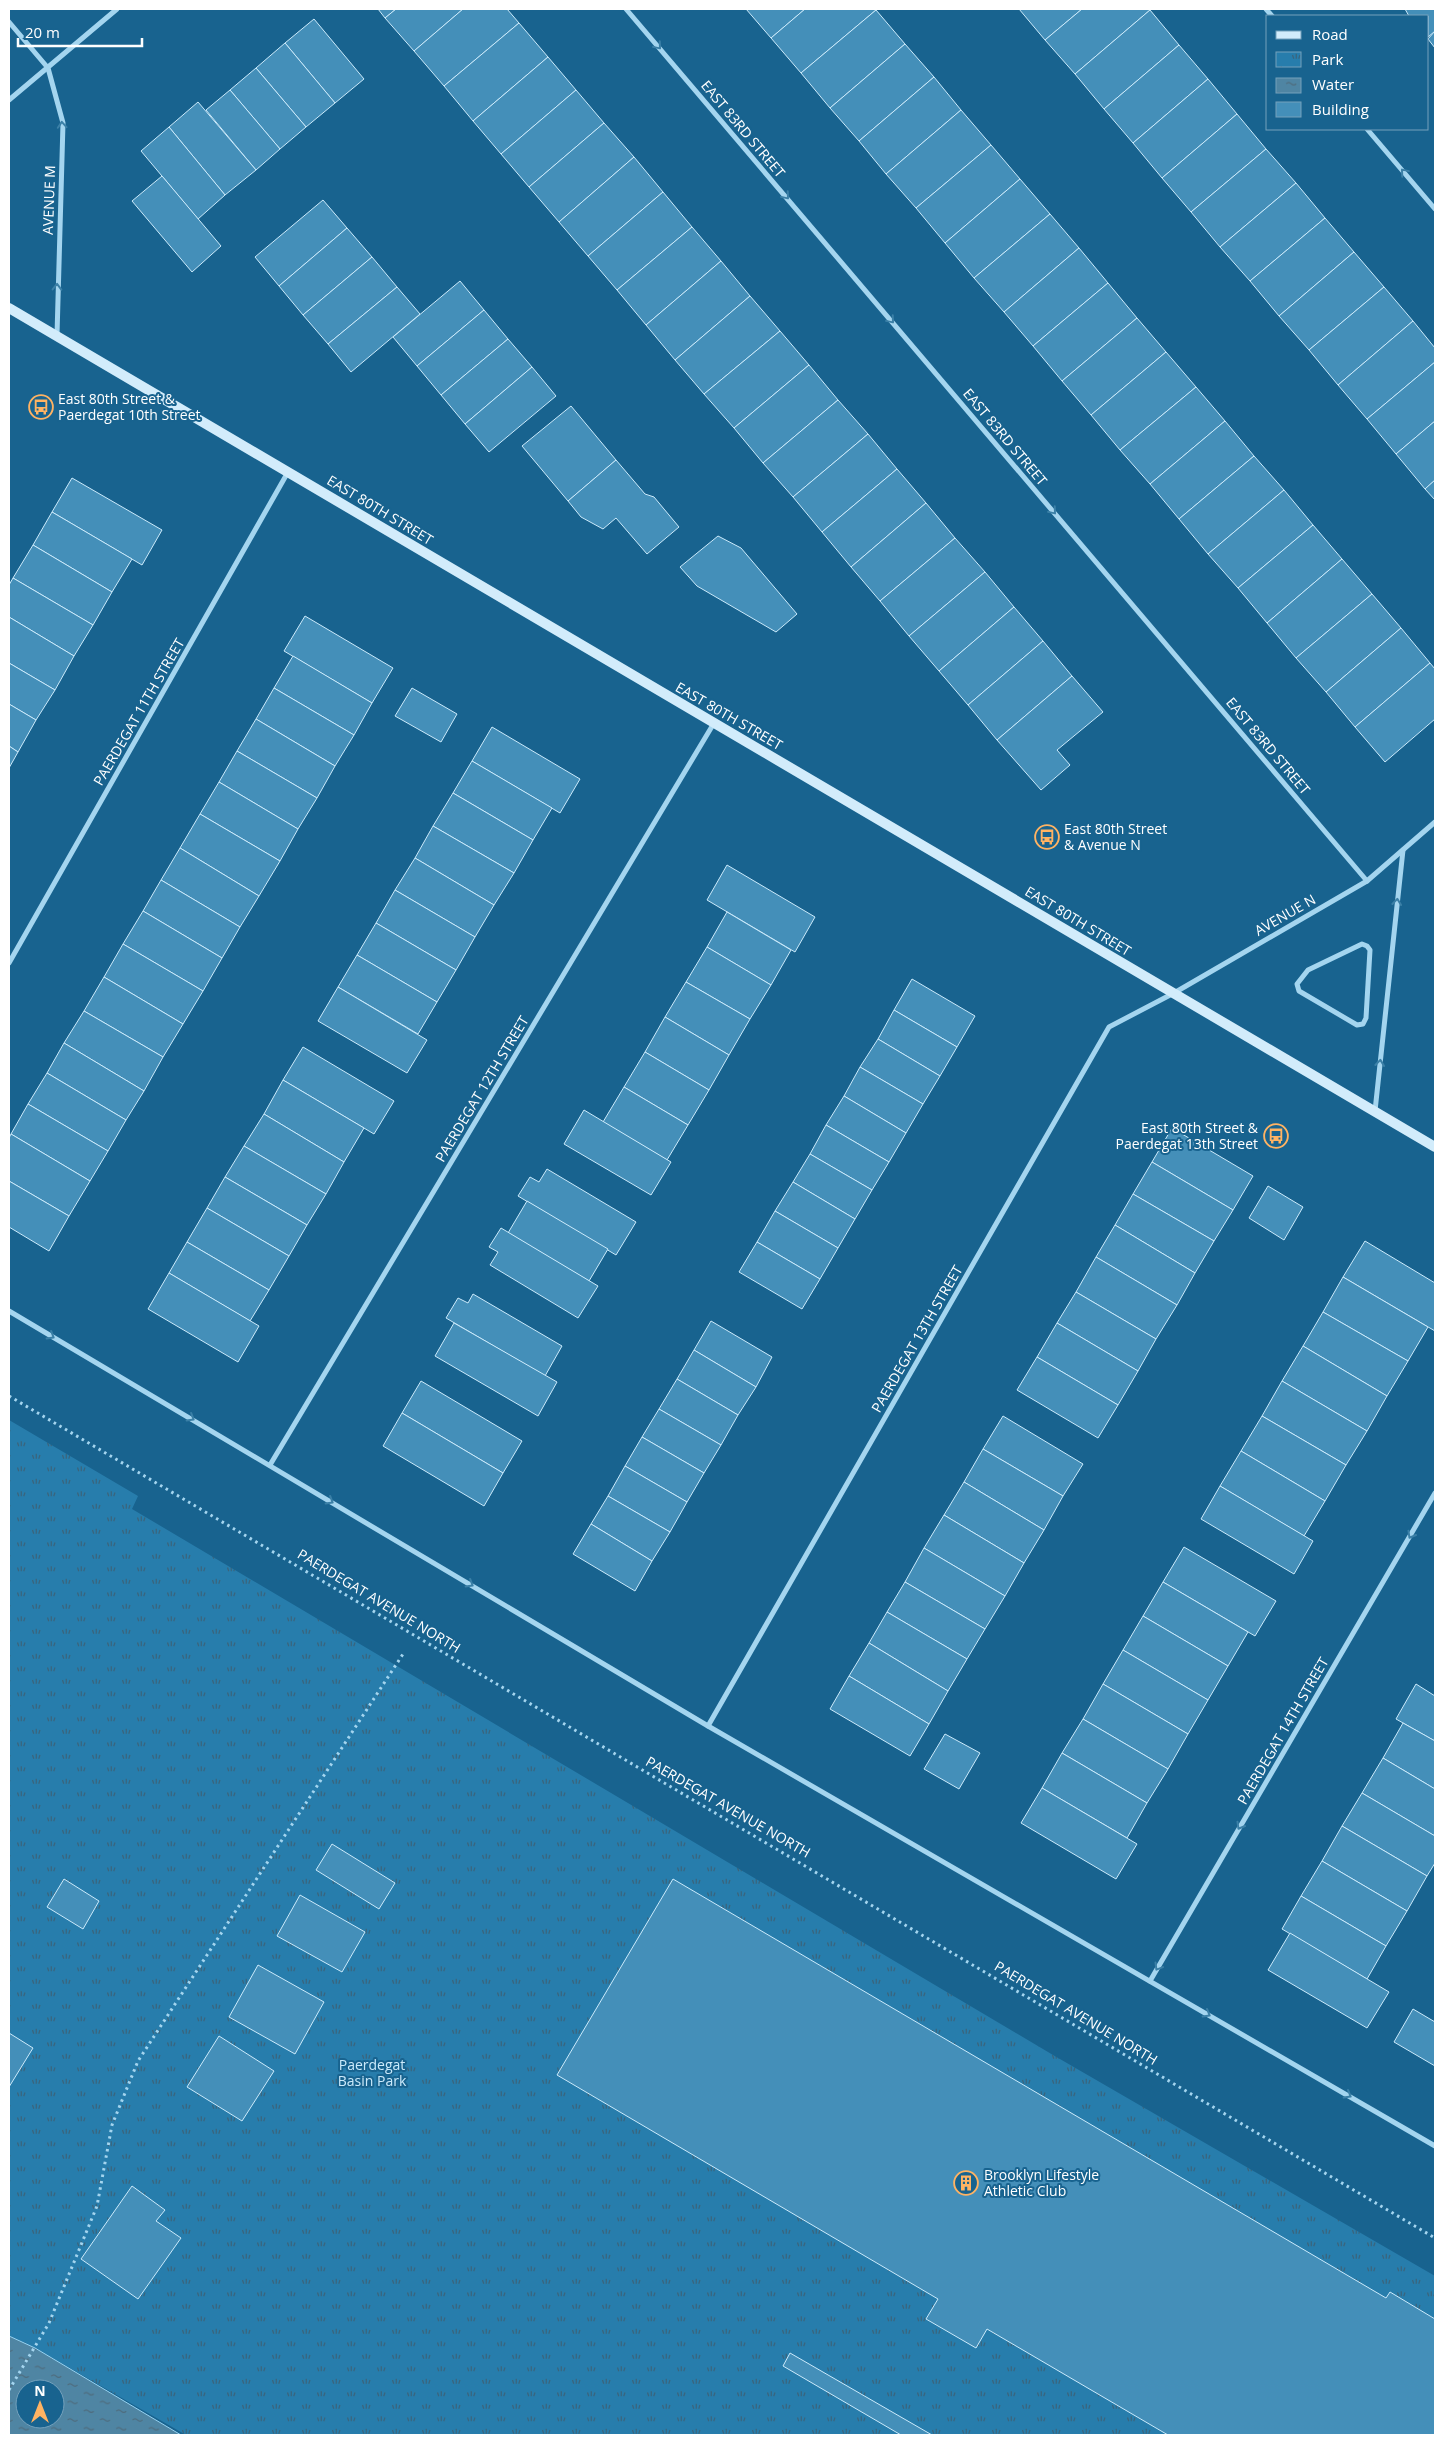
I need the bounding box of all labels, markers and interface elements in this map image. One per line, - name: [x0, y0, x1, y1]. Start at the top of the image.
- scale bar: [18, 15, 141, 47]
- legend: [1266, 15, 1429, 130]
- text: 20 m: [25, 22, 60, 42]
- text: Road: [1312, 24, 1348, 44]
- one-way arrow: [652, 40, 661, 49]
- text: Park: [1312, 49, 1343, 69]
- text: Water: [1312, 74, 1354, 94]
- street label: EAST 83RD STREET: [697, 76, 790, 182]
- text: Building: [1312, 99, 1369, 119]
- one-way arrow: [57, 121, 68, 129]
- street label: AVENUE M: [38, 165, 59, 235]
- one-way arrow: [1400, 168, 1409, 177]
- one-way arrow: [780, 191, 789, 200]
- one-way arrow: [52, 283, 63, 291]
- one-way arrow: [885, 315, 894, 324]
- street label: EAST 83RD STREET: [959, 384, 1052, 490]
- place label: East 80th Street & Paerdegat 10th Street: [58, 389, 201, 424]
- bus stop icon: East 80th Street & Paerdegat 10th Street: [28, 394, 54, 420]
- street label: EAST 80TH STREET: [324, 470, 437, 549]
- one-way arrow: [1047, 505, 1056, 514]
- street label: PAERDEGAT 11TH STREET: [89, 634, 189, 789]
- street label: EAST 80TH STREET: [672, 677, 786, 754]
- street label: EAST 83RD STREET: [1222, 693, 1315, 799]
- place label: East 80th Street & Avenue N: [1064, 819, 1167, 854]
- bus stop icon: East 80th Street & Avenue N: [1034, 824, 1060, 850]
- street label: EAST 80TH STREET: [1022, 881, 1135, 960]
- street label: AVENUE N: [1251, 889, 1319, 940]
- one-way arrow: [1391, 897, 1402, 905]
- street label: PAERDEGAT 12TH STREET: [430, 1012, 533, 1165]
- one-way arrow: [1374, 1059, 1385, 1067]
- place label: East 80th Street & Paerdegat 13th Street: [1115, 1118, 1259, 1153]
- bus stop icon: East 80th Street & Paerdegat 13th Street: [1263, 1123, 1289, 1149]
- street label: PAERDEGAT 13TH STREET: [867, 1261, 967, 1416]
- one-way arrow: [45, 1329, 54, 1339]
- one-way arrow: [185, 1412, 194, 1422]
- one-way arrow: [325, 1495, 334, 1505]
- one-way arrow: [1407, 1530, 1417, 1539]
- street label: PAERDEGAT AVENUE NORTH: [294, 1544, 464, 1657]
- one-way arrow: [465, 1578, 474, 1588]
- street label: PAERDEGAT 14TH STREET: [1233, 1653, 1333, 1808]
- street label: PAERDEGAT AVENUE NORTH: [642, 1752, 814, 1862]
- one-way arrow: [1237, 1821, 1247, 1830]
- street label: PAERDEGAT AVENUE NORTH: [991, 1956, 1161, 2069]
- one-way arrow: [1155, 1961, 1165, 1970]
- one-way arrow: [1202, 2007, 1211, 2017]
- park label: Paerdegat Basin Park: [338, 2055, 407, 2090]
- one-way arrow: [1343, 2089, 1352, 2099]
- place label: Brooklyn Lifestyle Athletic Club: [984, 2165, 1099, 2200]
- building icon: Brooklyn Lifestyle Athletic Club: [953, 2170, 979, 2196]
- north arrow: [15, 2379, 65, 2429]
- text: N: [34, 2381, 46, 2400]

